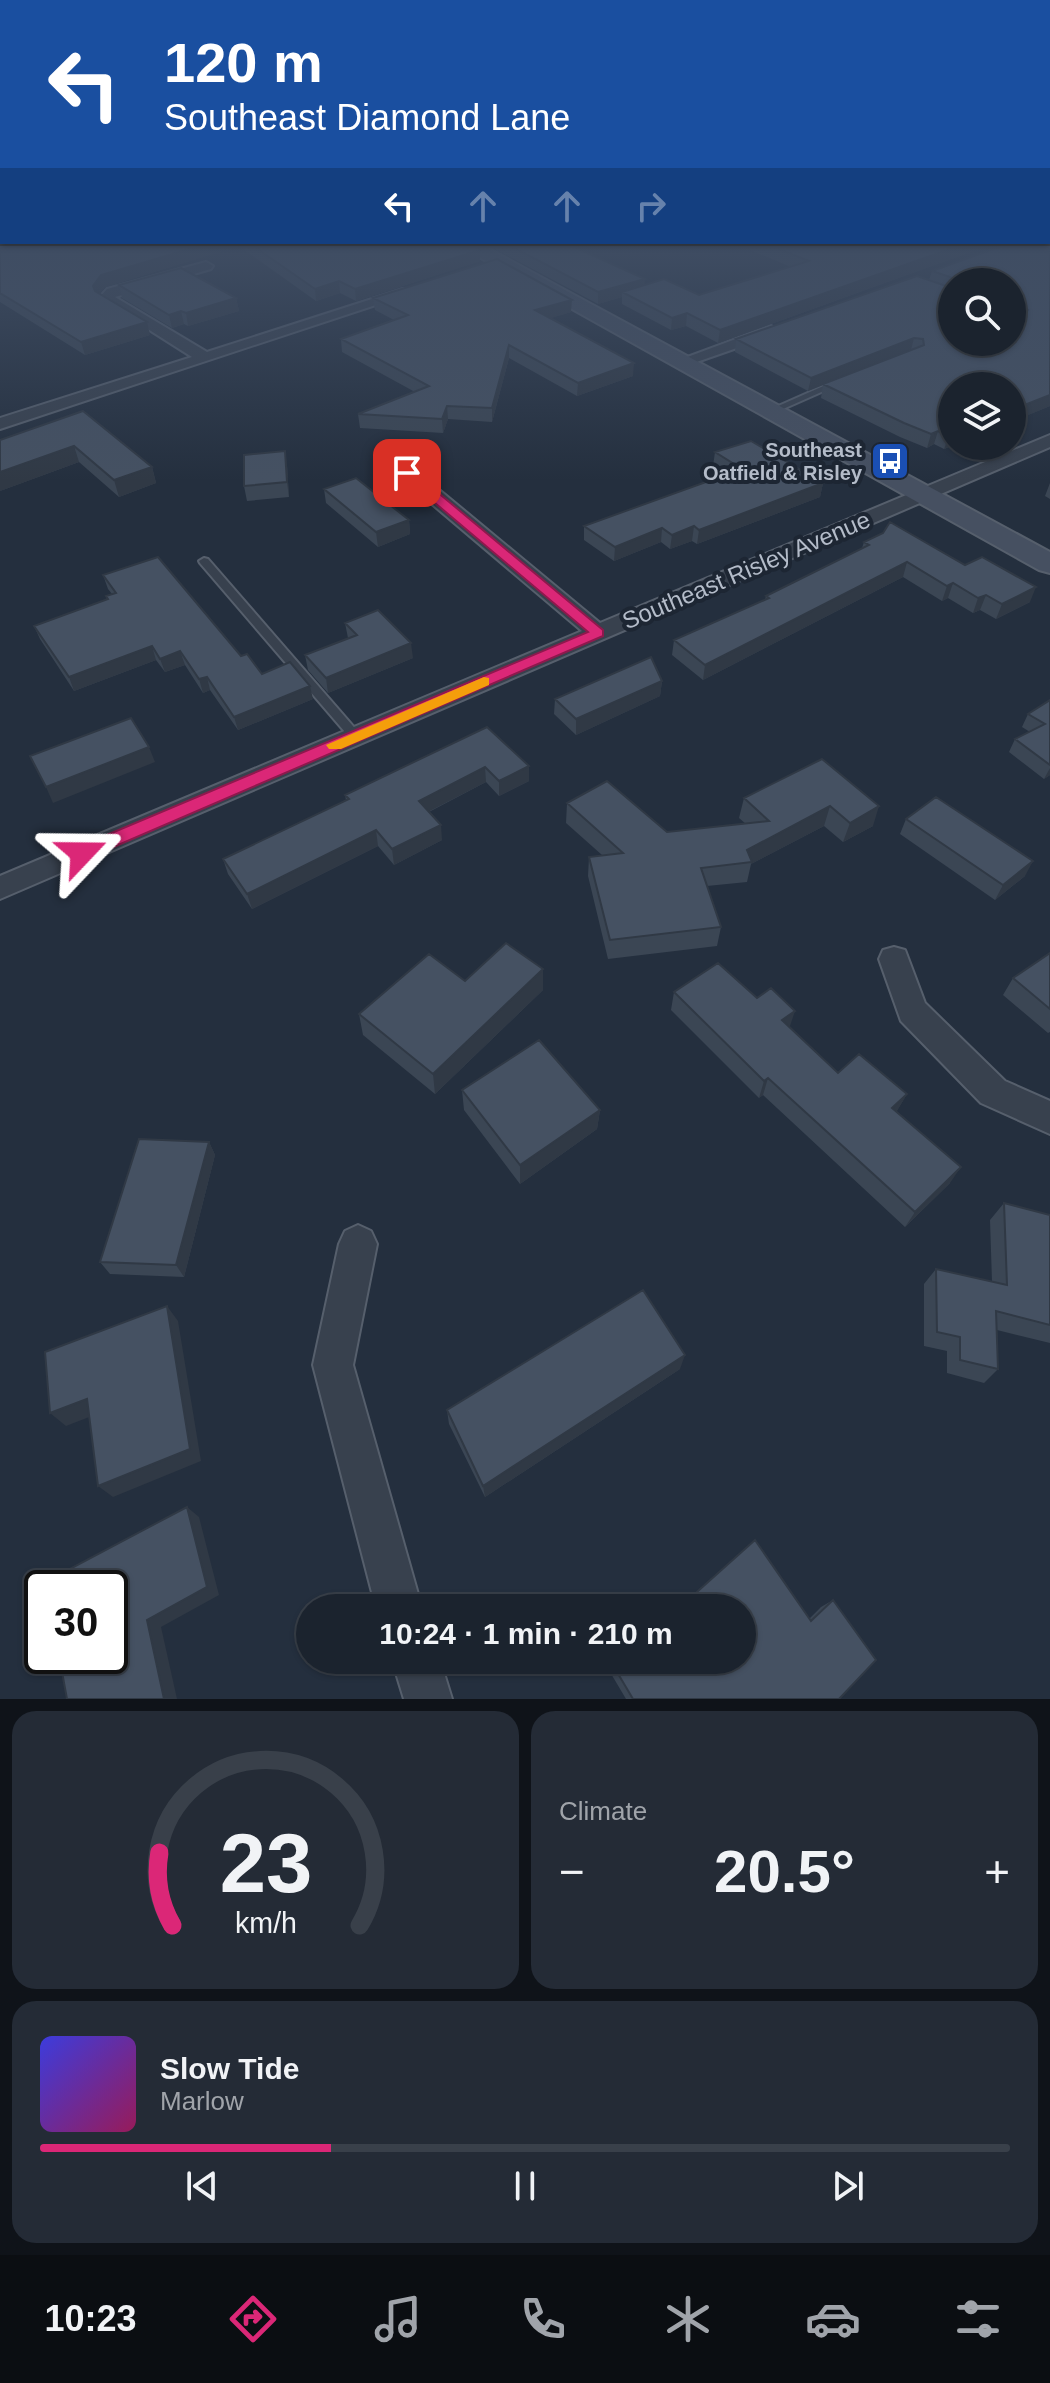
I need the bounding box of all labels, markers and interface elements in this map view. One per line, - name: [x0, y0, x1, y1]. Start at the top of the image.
- text: 120 m: [164, 31, 323, 94]
- icon: left: [32, 32, 136, 136]
- text: Southeast Diamond Lane: [164, 97, 570, 138]
- icon: left: [377, 184, 421, 228]
- icon: ahead: [461, 184, 505, 228]
- icon: ahead: [545, 184, 589, 228]
- icon: right: [629, 184, 673, 228]
- map controls: [938, 268, 1026, 460]
- button: search: [938, 268, 1026, 356]
- button: layers: [938, 372, 1026, 460]
- pin: [373, 439, 441, 507]
- place label: Southeast Oatfield & Risley: [703, 439, 863, 484]
- bus stop icon: Southeast Oatfield & Risley: [869, 440, 911, 482]
- icon: arrive: [385, 451, 429, 495]
- street label: Southeast Risley Avenue: [618, 506, 874, 634]
- position arrow: [40, 811, 124, 895]
- speed limit sign: 30: [24, 1570, 128, 1674]
- text: 10:24 · 1 min · 210 m: [379, 1617, 673, 1650]
- text: Climate: [559, 1796, 647, 1826]
- text: 23: [219, 1817, 312, 1910]
- text: 20.5°: [714, 1838, 855, 1905]
- text: −: [559, 1847, 585, 1896]
- text: +: [984, 1847, 1010, 1896]
- text: km/h: [235, 1907, 296, 1939]
- text: Slow Tide: [160, 2052, 299, 2085]
- text: Marlow: [160, 2086, 244, 2116]
- icon: previous: [180, 2164, 224, 2208]
- icon: pause: [503, 2164, 547, 2208]
- icon: next: [826, 2164, 870, 2208]
- icon: directions: [225, 2291, 281, 2347]
- icon: music: [370, 2291, 426, 2347]
- icon: phone: [515, 2291, 571, 2347]
- icon: climate: [660, 2291, 716, 2347]
- icon: car: [805, 2291, 861, 2347]
- icon: filters: [950, 2291, 1006, 2347]
- text: 10:23: [44, 2298, 137, 2339]

